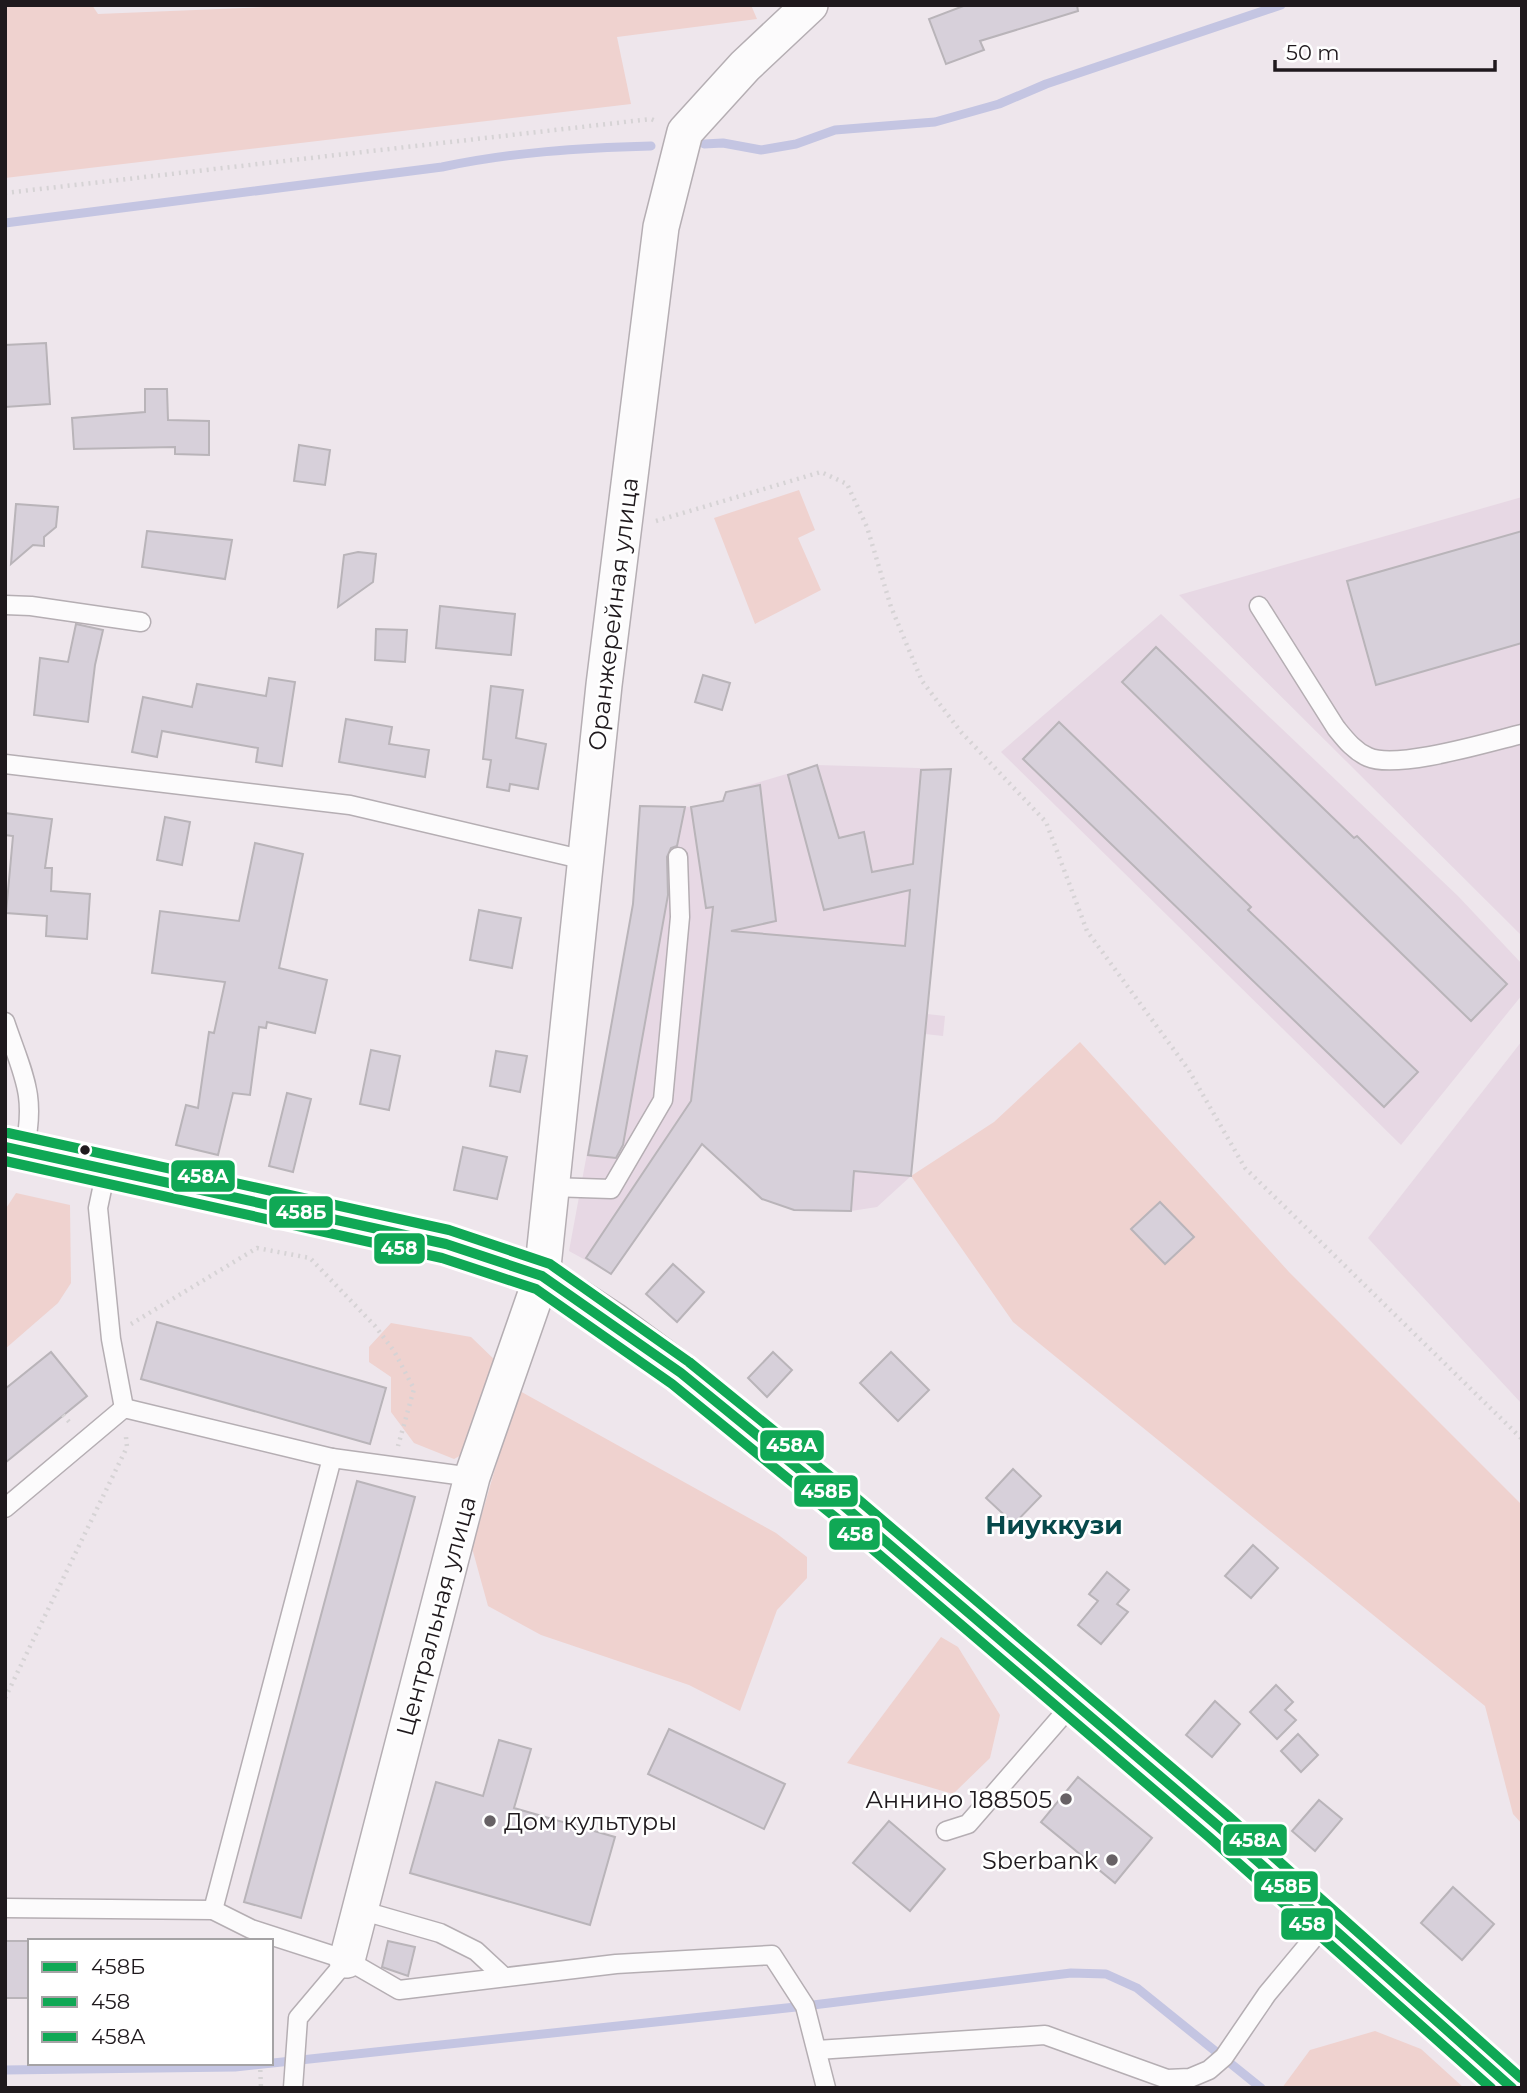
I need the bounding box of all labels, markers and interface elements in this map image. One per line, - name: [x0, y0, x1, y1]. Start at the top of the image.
- scale bar: [1275, 28, 1496, 72]
- text: 50 m: [1286, 40, 1340, 65]
- street label: Оранжерейная улица: [582, 476, 644, 752]
- unlabelled marker: [78, 1143, 92, 1157]
- line badge: 458А: [170, 1159, 236, 1193]
- text: 458А: [177, 1165, 230, 1188]
- line badge: 458Б: [268, 1195, 334, 1229]
- text: 458Б: [276, 1201, 326, 1224]
- line badge: 458: [373, 1232, 426, 1265]
- text: 458: [381, 1237, 417, 1260]
- line badge: 458А: [759, 1429, 825, 1462]
- text: 458А: [766, 1434, 819, 1457]
- line badge: 458Б: [793, 1474, 859, 1508]
- text: 458Б: [801, 1480, 851, 1503]
- street label: Центральная улица: [390, 1493, 482, 1739]
- district label: Ниуккузи: [985, 1509, 1123, 1541]
- line badge: 458: [828, 1517, 881, 1551]
- text: 458: [837, 1523, 873, 1546]
- place label: Аннино 188505: [865, 1785, 1052, 1814]
- marker: Аннино 188505: [1058, 1791, 1074, 1807]
- place label: Дом культуры: [504, 1807, 677, 1836]
- marker: Дом культуры: [482, 1813, 498, 1829]
- line badge: 458А: [1222, 1823, 1288, 1857]
- text: 458А: [1229, 1829, 1282, 1852]
- place label: Sberbank: [982, 1846, 1099, 1875]
- marker: Sberbank: [1104, 1852, 1120, 1868]
- line badge: 458Б: [1253, 1870, 1319, 1903]
- text: 458Б: [1261, 1875, 1311, 1898]
- line badge: 458: [1280, 1907, 1334, 1941]
- text: 458: [1289, 1913, 1325, 1936]
- legend: [28, 1939, 273, 2065]
- text: 458Б: [91, 1954, 145, 1979]
- text: 458: [91, 1989, 130, 2014]
- text: 458А: [91, 2024, 146, 2049]

